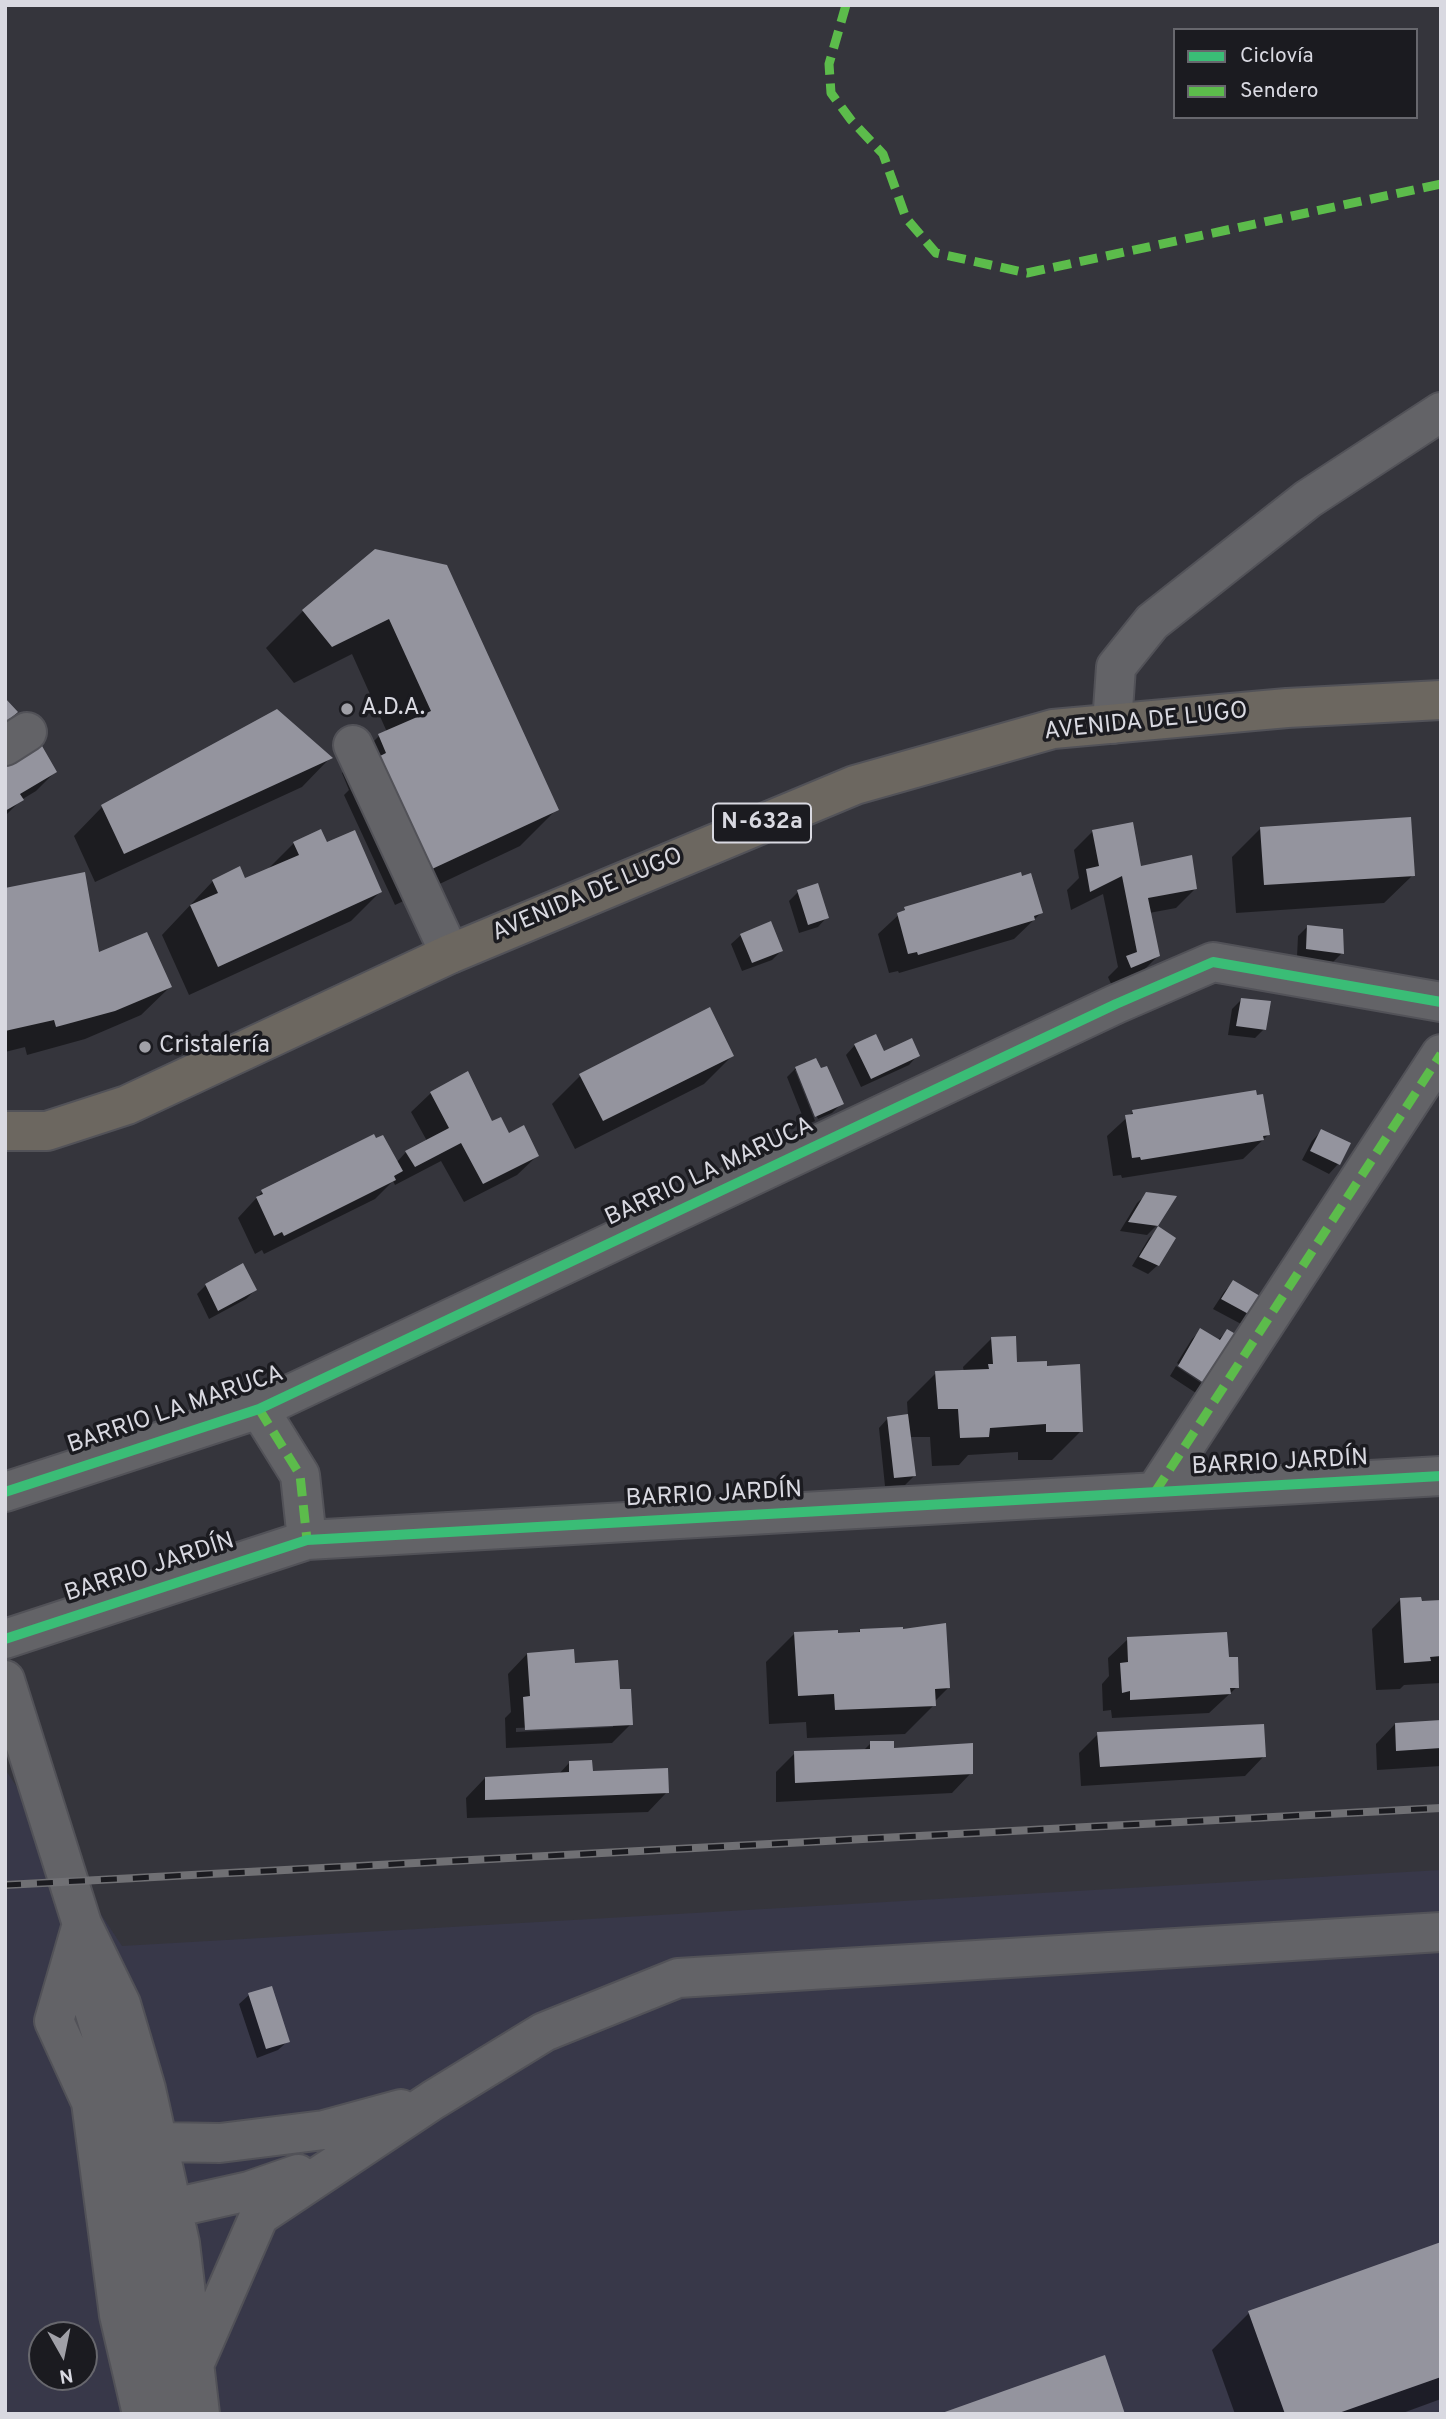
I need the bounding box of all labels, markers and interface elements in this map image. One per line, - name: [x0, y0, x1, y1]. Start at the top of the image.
- legend: [1173, 28, 1418, 119]
- text: Ciclovía: [1240, 43, 1314, 70]
- text: Sendero: [1240, 78, 1319, 105]
- place label: A.D.A.: [361, 695, 425, 723]
- street label: AVENIDA DE LUGO: [1043, 698, 1249, 748]
- marker: A.D.A.: [339, 701, 355, 717]
- road number: N-632a: [713, 804, 811, 842]
- street label: AVENIDA DE LUGO: [488, 843, 688, 949]
- place label: Cristalería: [159, 1033, 270, 1061]
- marker: Cristalería: [137, 1039, 153, 1055]
- street label: BARRIO LA MARUCA: [601, 1112, 819, 1234]
- street label: BARRIO LA MARUCA: [64, 1360, 288, 1462]
- street label: BARRIO JARDÍN: [1191, 1445, 1369, 1483]
- street label: BARRIO JARDÍN: [625, 1477, 803, 1515]
- street label: BARRIO JARDÍN: [62, 1528, 238, 1610]
- north arrow: [28, 2321, 98, 2391]
- text: N: [57, 2362, 75, 2388]

